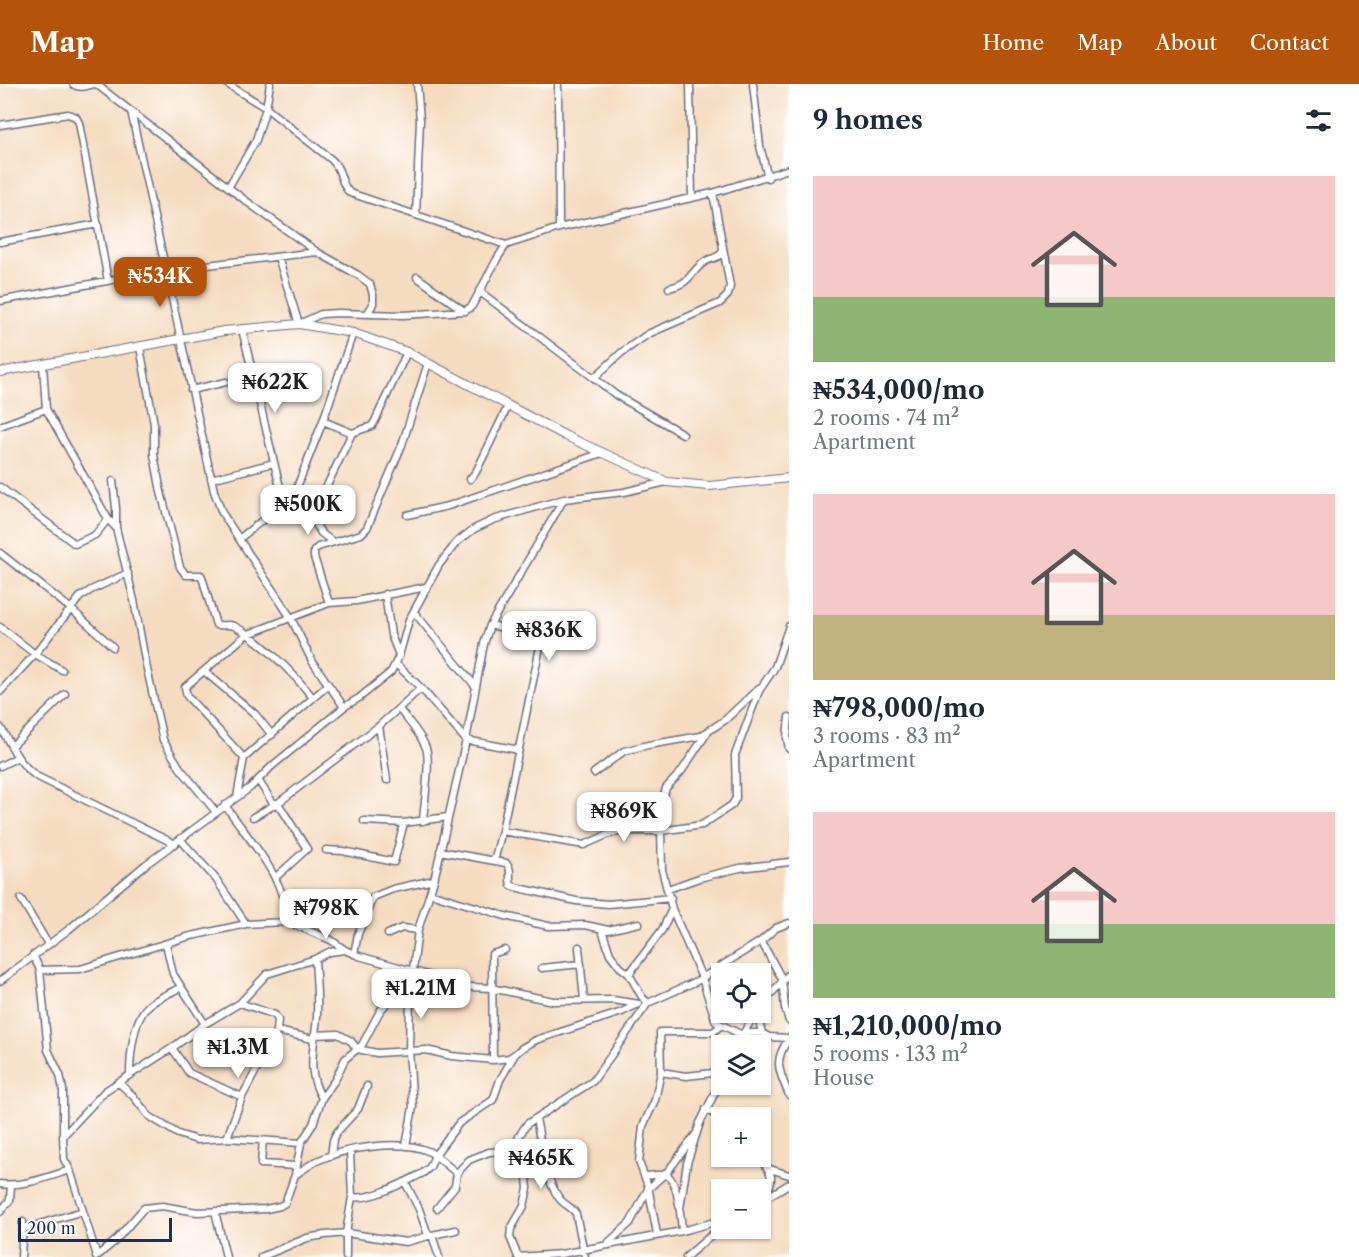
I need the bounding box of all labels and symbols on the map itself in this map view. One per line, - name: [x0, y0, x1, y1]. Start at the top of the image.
- pin: ₦534K: [118, 257, 202, 308]
- pin: ₦622K: [233, 363, 317, 414]
- pin: ₦500K: [266, 485, 350, 536]
- pin: ₦836K: [507, 611, 591, 662]
- pin: ₦869K: [582, 792, 666, 843]
- pin: ₦798K: [284, 889, 368, 940]
- pin: ₦1.21M: [372, 969, 470, 1020]
- pin: ₦1.3M: [196, 1028, 280, 1079]
- pin: ₦465K: [499, 1139, 583, 1190]
- scale bar: [18, 1215, 172, 1242]

